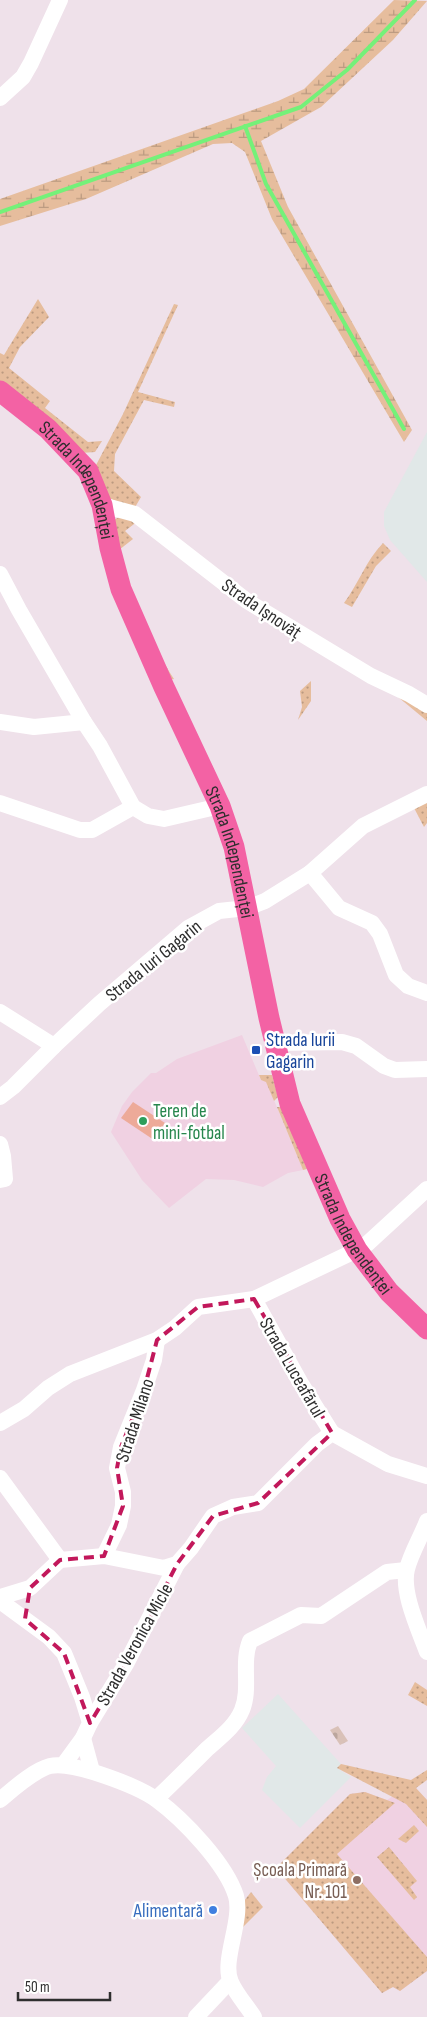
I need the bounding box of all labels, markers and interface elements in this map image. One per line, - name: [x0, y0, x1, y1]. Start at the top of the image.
- street label: Strada Independenței: [34, 416, 118, 541]
- street label: Strada Ișnovăț: [217, 574, 306, 644]
- street label: Strada Independenței: [199, 783, 258, 920]
- street label: Strada Iuri Gagarin: [101, 915, 207, 1007]
- place label: Strada Iurii Gagarin: [266, 1029, 335, 1074]
- marker: Strada Iurii Gagarin: [250, 1044, 262, 1056]
- place label: Teren de mini-fotbal: [153, 1100, 225, 1145]
- marker: Teren de mini-fotbal: [137, 1115, 149, 1127]
- street label: Strada Independenței: [309, 1170, 397, 1300]
- street label: Strada Luceafărul: [254, 1314, 330, 1422]
- street label: Strada Milano: [111, 1376, 160, 1465]
- street label: Strada Veronica Micle: [92, 1580, 178, 1710]
- place label: Școala Primară Nr. 101: [253, 1859, 347, 1904]
- marker: Școala Primară Nr. 101: [351, 1874, 363, 1886]
- place label: Alimentară: [133, 1900, 203, 1923]
- marker: Alimentară: [207, 1904, 219, 1916]
- scale bar: [18, 1970, 110, 2002]
- text: 50 m: [25, 1978, 50, 1997]

